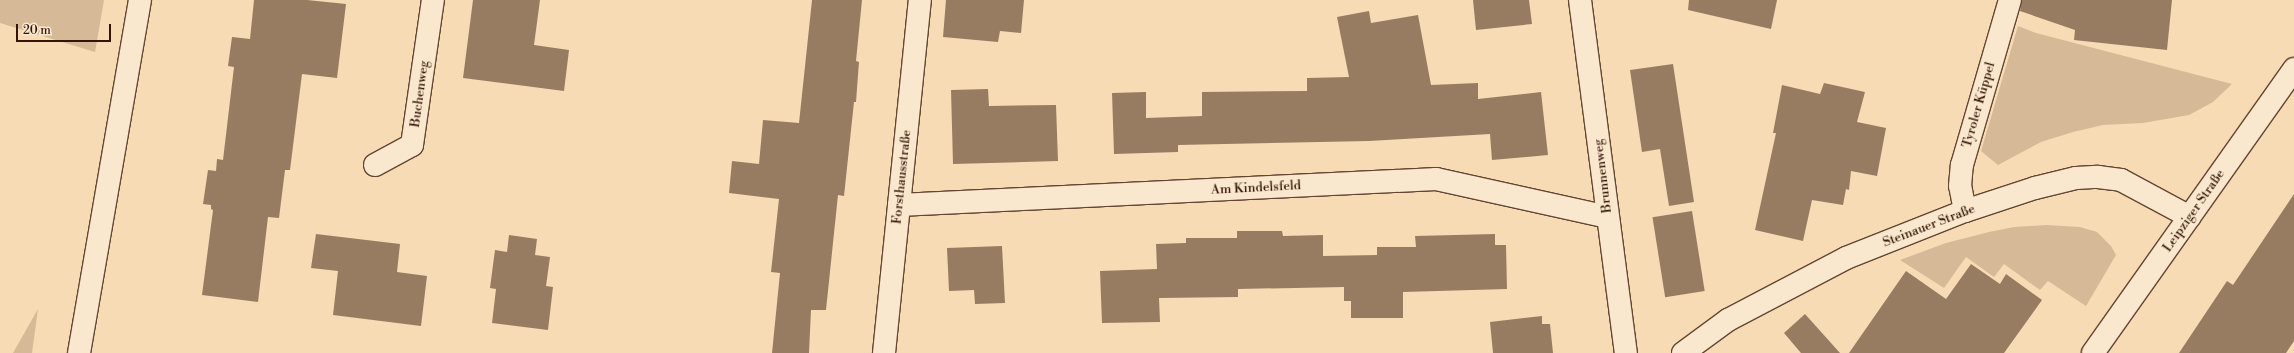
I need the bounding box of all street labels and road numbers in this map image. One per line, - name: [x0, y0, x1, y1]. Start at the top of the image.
- street label: Buchenweg: [408, 60, 432, 128]
- street label: Tyroler Küppel: [1959, 60, 1999, 150]
- street label: Forsthausstraße: [889, 129, 915, 225]
- street label: Brunnenweg: [1591, 138, 1615, 214]
- street label: Leipziger Straße: [2160, 167, 2228, 255]
- street label: Am Kindelsfeld: [1211, 178, 1301, 198]
- street label: Steinauer Straße: [1881, 201, 1977, 251]

